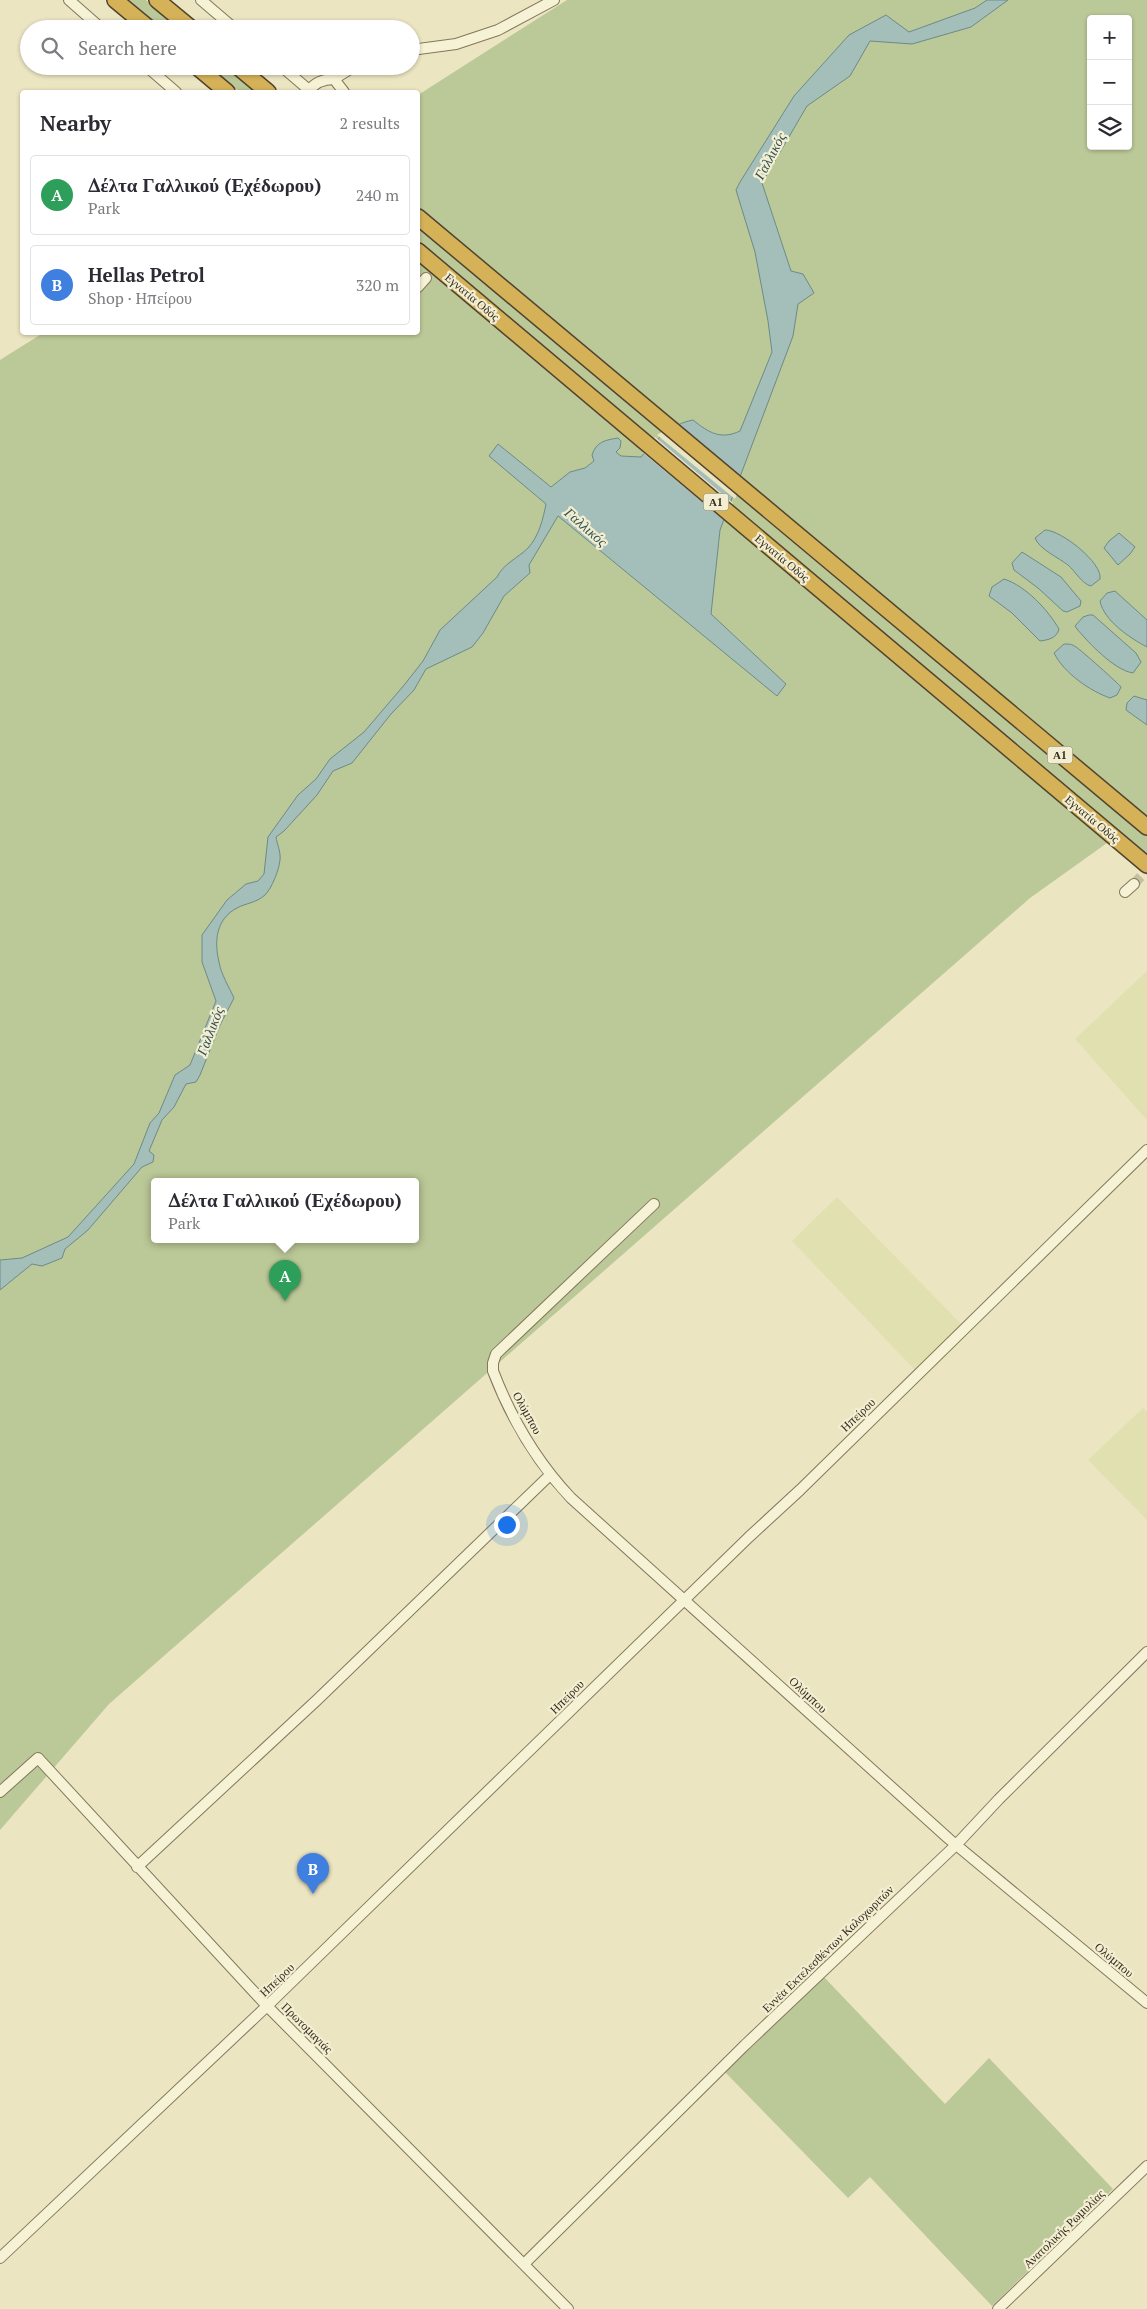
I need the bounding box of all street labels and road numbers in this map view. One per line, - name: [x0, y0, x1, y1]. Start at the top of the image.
- street label: Εγνατία Οδός: [442, 269, 503, 324]
- road number: Α1: [704, 494, 728, 511]
- street label: Εγνατία Οδός: [752, 530, 813, 585]
- road number: Α1: [1048, 746, 1072, 764]
- street label: Εγνατία Οδός: [1062, 791, 1123, 846]
- street label: Ολύμπου: [510, 1389, 545, 1437]
- street label: Ηπείρου: [837, 1395, 878, 1435]
- street label: Ολύμπου: [786, 1673, 830, 1716]
- street label: Ηπείρου: [546, 1676, 587, 1717]
- street label: Εννέα Εκτελεσθέντων Καλοχωριτών: [759, 1881, 897, 2015]
- street label: Ολύμπου: [1092, 1939, 1137, 1980]
- street label: Ηπείρου: [256, 1960, 297, 2000]
- street label: Πρωτομαγιάς: [279, 1999, 336, 2057]
- street label: Ανατολικής Ρωμυλίας: [1020, 2186, 1107, 2271]

